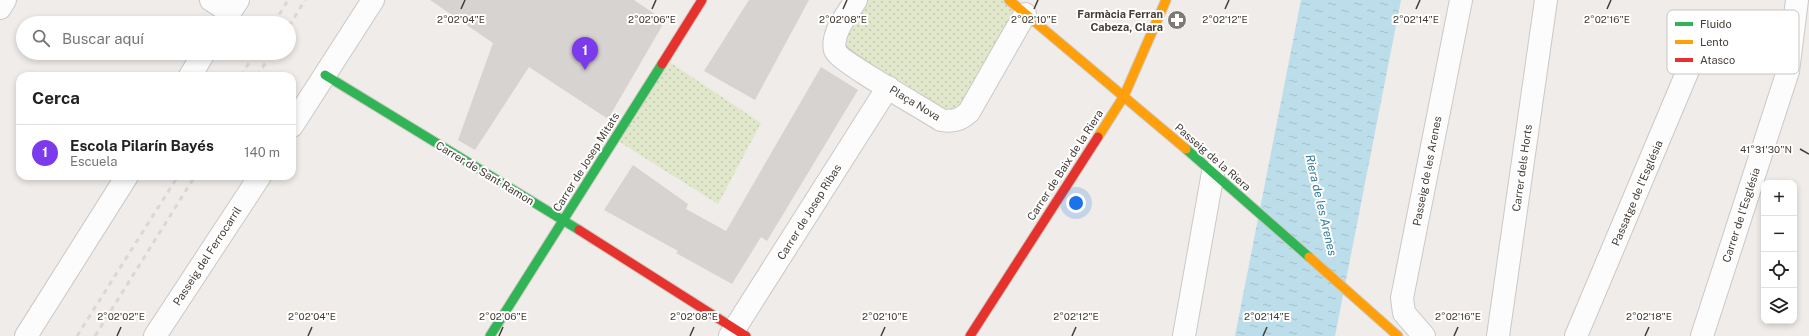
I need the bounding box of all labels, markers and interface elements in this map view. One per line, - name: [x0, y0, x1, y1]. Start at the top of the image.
- place label: Farmàcia Ferran Cabeza, Clara: [1077, 8, 1163, 33]
- pharmacy icon: Farmàcia Ferran Cabeza, Clara: [1166, 9, 1188, 31]
- legend: [1667, 10, 1799, 74]
- text: 2°02'04"E: [437, 13, 485, 25]
- text: 2°02'06"E: [628, 13, 676, 25]
- text: 2°02'08"E: [819, 13, 867, 25]
- text: 2°02'10"E: [1011, 13, 1057, 25]
- text: 2°02'12"E: [1202, 13, 1248, 25]
- text: 2°02'14"E: [1393, 13, 1439, 25]
- text: 2°02'16"E: [1584, 13, 1630, 25]
- search box: [16, 16, 296, 60]
- text: Fluido: [1700, 18, 1732, 30]
- icon: search: [30, 27, 52, 49]
- text: Buscar aquí: [62, 30, 144, 47]
- text: Lento: [1700, 36, 1729, 48]
- pin: 1: [572, 37, 598, 70]
- text: Atasco: [1700, 54, 1735, 66]
- street label: Plaça Nova: [887, 83, 942, 124]
- text: Cerca: [32, 88, 80, 108]
- street label: Carrer de Baix de la Riera: [1025, 107, 1105, 223]
- street label: Carrer de Josep Mitats: [551, 110, 622, 214]
- street label: Passeig de les Arenes: [1410, 115, 1444, 227]
- street label: Passeig de la Riera: [1173, 121, 1253, 193]
- street label: Carrer dels Horts: [1510, 123, 1534, 212]
- text: Escola Pilarín Bayés: [70, 137, 214, 154]
- street label: Passatge de l'Església: [1609, 138, 1665, 248]
- street label: Carrer de Sant Ramon: [434, 139, 536, 207]
- text: 41°31'30"N: [1740, 143, 1792, 155]
- text: 1: [42, 145, 48, 160]
- text: 140 m: [244, 145, 280, 160]
- water label: Riera de les Arenes: [1303, 153, 1340, 257]
- text: Escuela: [70, 154, 118, 169]
- street label: Carrer de Josep Ribas: [775, 162, 844, 262]
- street label: Carrer de l'Església: [1720, 166, 1762, 264]
- map controls: [1761, 180, 1797, 324]
- button: +: [1761, 180, 1797, 216]
- your location: [1066, 193, 1086, 213]
- street label: Passeig del Ferrocarril: [171, 204, 243, 308]
- button: −: [1761, 216, 1797, 252]
- button: locate: [1761, 252, 1797, 288]
- button: layers: [1761, 288, 1797, 324]
- text: 2°02'02"E: [97, 310, 145, 322]
- text: 2°02'04"E: [288, 310, 336, 322]
- text: 2°02'06"E: [479, 310, 527, 322]
- text: 2°02'08"E: [670, 310, 718, 322]
- text: 2°02'10"E: [862, 310, 908, 322]
- text: 2°02'12"E: [1053, 310, 1099, 322]
- text: 2°02'14"E: [1244, 310, 1290, 322]
- text: 2°02'16"E: [1435, 310, 1481, 322]
- text: 2°02'18"E: [1626, 310, 1672, 322]

